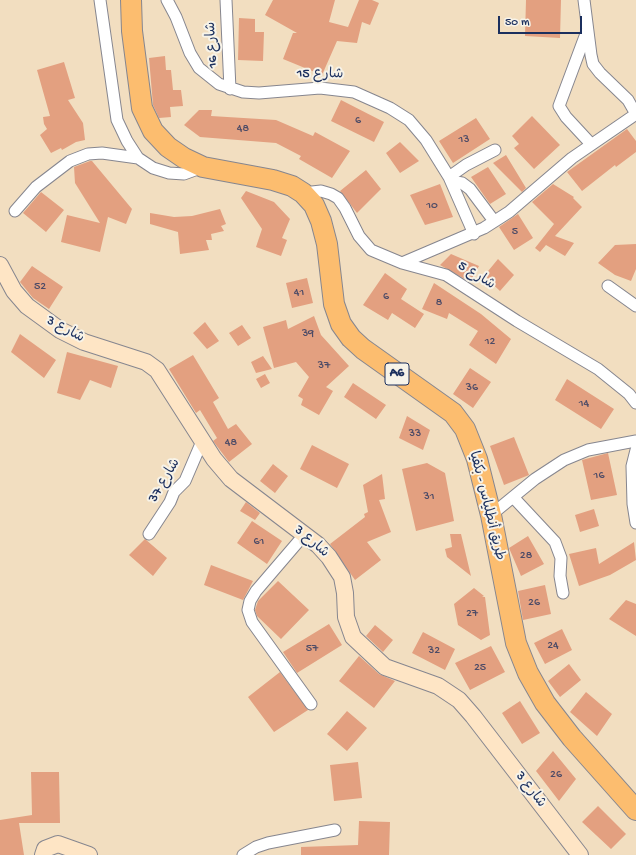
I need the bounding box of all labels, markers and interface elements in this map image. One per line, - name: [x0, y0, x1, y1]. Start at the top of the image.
- scale bar: [500, 8, 584, 34]
- text: 50 m: [505, 16, 530, 30]
- street label: شارع 16: [203, 21, 223, 69]
- street label: شارع 15: [297, 66, 343, 84]
- house number: 6: [355, 114, 361, 128]
- house number: 48: [237, 122, 249, 136]
- house number: 13: [458, 133, 470, 147]
- house number: 10: [426, 199, 438, 213]
- house number: 5: [512, 225, 518, 239]
- street label: شارع 5: [454, 258, 498, 294]
- house number: 52: [34, 280, 46, 294]
- house number: 41: [294, 286, 304, 300]
- house number: 6: [383, 290, 389, 304]
- house number: 8: [436, 296, 442, 310]
- street label: شارع 3: [43, 313, 87, 347]
- house number: 39: [302, 327, 314, 341]
- house number: 12: [485, 335, 495, 349]
- house number: 37: [318, 359, 330, 373]
- road number: A6: [385, 363, 409, 385]
- house number: 36: [466, 381, 478, 395]
- house number: 14: [579, 397, 589, 411]
- house number: 33: [409, 427, 421, 441]
- house number: 48: [225, 436, 237, 450]
- street label: طريق أنطلياس - بكفيا: [464, 450, 508, 562]
- street label: شارع 37: [145, 456, 185, 506]
- house number: 16: [594, 469, 604, 483]
- house number: 31: [423, 490, 435, 504]
- street label: شارع 3: [290, 522, 332, 562]
- house number: 61: [254, 535, 264, 549]
- house number: 28: [520, 549, 532, 563]
- house number: 26: [528, 596, 540, 610]
- house number: 27: [466, 607, 478, 621]
- house number: 24: [547, 639, 559, 653]
- house number: 57: [306, 642, 318, 656]
- house number: 32: [428, 644, 440, 658]
- house number: 25: [474, 661, 486, 675]
- house number: 26: [550, 768, 562, 782]
- street label: شارع 3: [511, 769, 549, 811]

